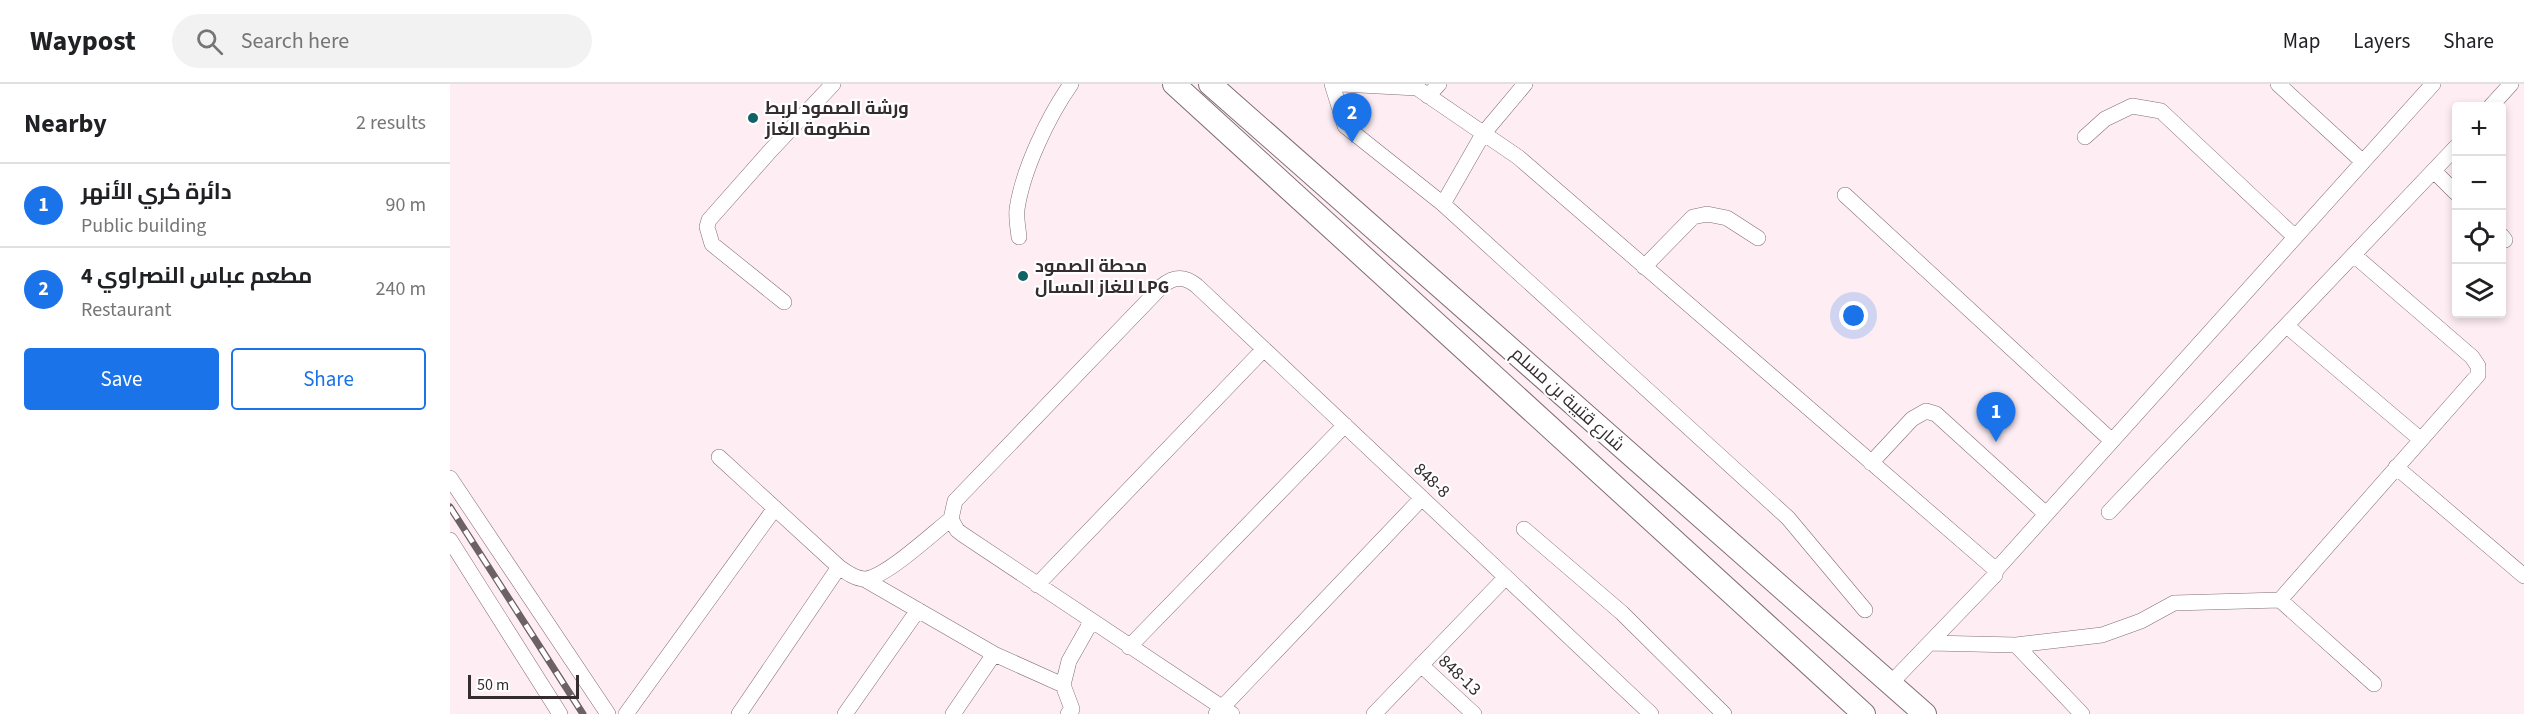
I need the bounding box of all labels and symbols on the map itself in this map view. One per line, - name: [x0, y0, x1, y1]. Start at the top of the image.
- pin: 2: [1332, 94, 1372, 143]
- place label: ورشة الصمود لربط منظومة الغاز: [764, 96, 909, 142]
- marker: ورشة الصمود لربط منظومة الغاز: [746, 111, 760, 125]
- place label: محطة الصمود للغاز المسال LPG: [1035, 254, 1169, 300]
- marker: محطة الصمود للغاز المسال LPG: [1016, 269, 1030, 283]
- your location: [1839, 301, 1868, 330]
- street label: شارع قتيبة بن مسلم: [1506, 342, 1630, 457]
- pin: 1: [1976, 392, 2016, 442]
- street label: 848-8: [1408, 457, 1455, 504]
- street label: 848-13: [1433, 649, 1487, 702]
- scale bar: [468, 672, 579, 700]

